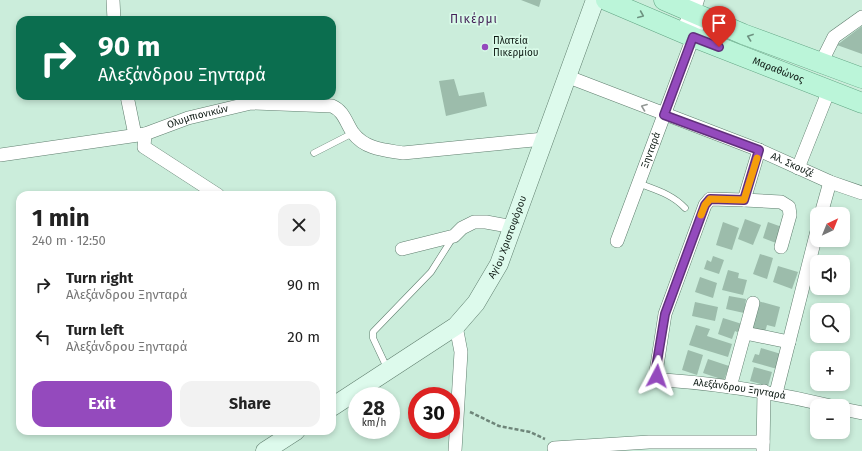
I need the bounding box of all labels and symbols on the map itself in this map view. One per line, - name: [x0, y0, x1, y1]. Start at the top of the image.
- pin: [702, 6, 736, 47]
- one-way arrow: [637, 10, 645, 18]
- district label: Πικέρμι: [450, 12, 498, 26]
- one-way arrow: [747, 33, 754, 41]
- place label: Πλατεία Πικερμίου: [493, 34, 539, 59]
- marker: Πλατεία Πικερμίου: [480, 42, 490, 52]
- street label: Μαραθώνος: [751, 55, 806, 86]
- street label: Ολυμπιονικών: [165, 103, 230, 131]
- one-way arrow: [640, 103, 647, 111]
- street label: Ξηνταρά: [639, 130, 663, 170]
- street label: Αλ. Σκουζέ: [769, 150, 816, 180]
- street label: Αγίου Χριστοφόρου: [486, 194, 529, 281]
- north arrow: [810, 207, 850, 247]
- position arrow: [636, 355, 678, 397]
- street label: Αλεξάνδρου Ξηνταρά: [693, 377, 787, 402]
- speed limit sign: 30: [408, 387, 460, 439]

